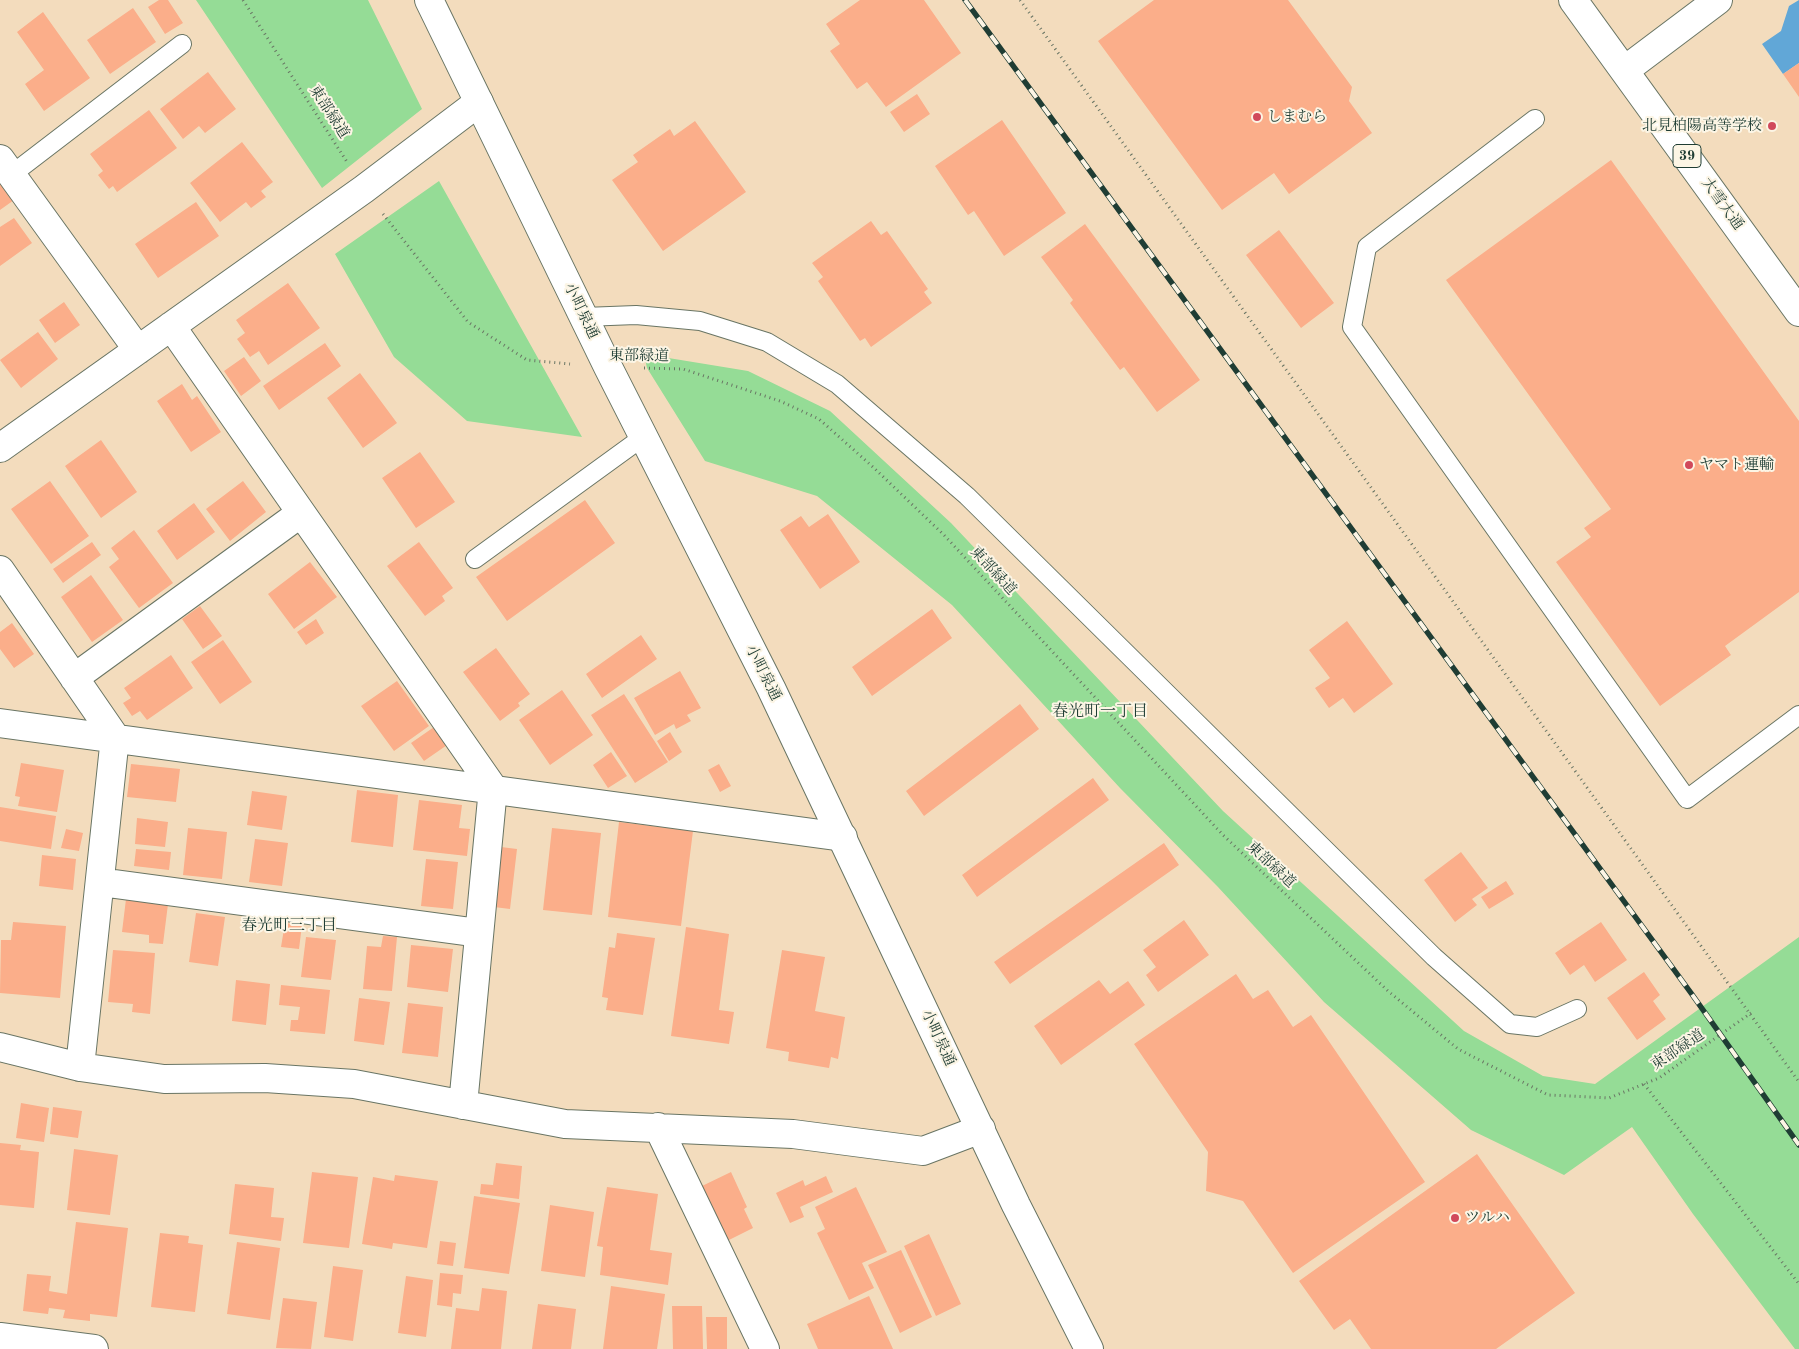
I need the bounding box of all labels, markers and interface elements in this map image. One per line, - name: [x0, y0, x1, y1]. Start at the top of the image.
- street label: 東部緑道: [305, 82, 353, 142]
- place label: しまむら: [1267, 108, 1327, 126]
- marker: しまむら: [1251, 111, 1263, 123]
- place label: 北見柏陽高等学校: [1642, 117, 1762, 135]
- marker: 北見柏陽高等学校: [1766, 120, 1778, 132]
- road number: 39: [1673, 144, 1701, 168]
- street label: 大雪大通: [1697, 174, 1747, 234]
- street label: 小町泉通: [560, 280, 602, 342]
- street label: 東部緑道: [609, 346, 669, 366]
- place label: ヤマト運輸: [1699, 456, 1774, 474]
- marker: ヤマト運輸: [1683, 459, 1695, 471]
- street label: 東部緑道: [966, 543, 1020, 599]
- street label: 小町泉通: [741, 642, 785, 704]
- district label: 春光町一丁目: [1052, 702, 1148, 722]
- street label: 東部緑道: [1243, 838, 1299, 892]
- district label: 春光町三丁目: [241, 916, 337, 936]
- street label: 小町泉通: [917, 1007, 959, 1069]
- street label: 東部緑道: [1648, 1026, 1708, 1074]
- place label: ツルハ: [1465, 1209, 1510, 1227]
- marker: ツルハ: [1449, 1212, 1461, 1224]

